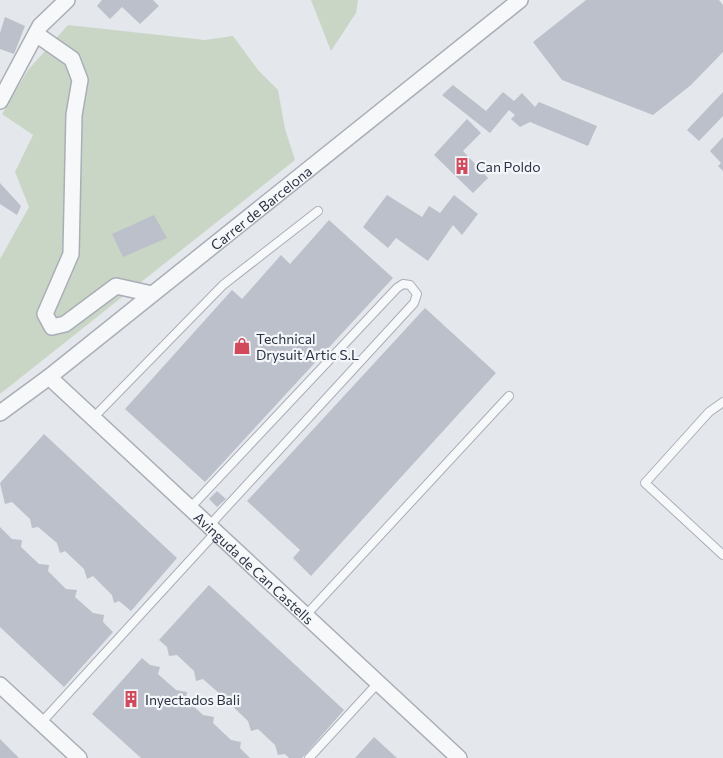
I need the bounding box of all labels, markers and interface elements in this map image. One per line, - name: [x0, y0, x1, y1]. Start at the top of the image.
- building icon: Can Poldo: [452, 156, 472, 176]
- place label: Can Poldo: [476, 158, 541, 175]
- street label: Carrer de Barcelona: [207, 162, 315, 253]
- place label: Technical Drysuit Artic S.L: [256, 330, 359, 363]
- shop icon: Technical Drysuit Artic S.L: [232, 336, 252, 356]
- street label: Avinguda de Can Castells: [191, 508, 317, 627]
- building icon: Inyectados Bali: [121, 689, 141, 709]
- place label: Inyectados Bali: [145, 691, 240, 708]

